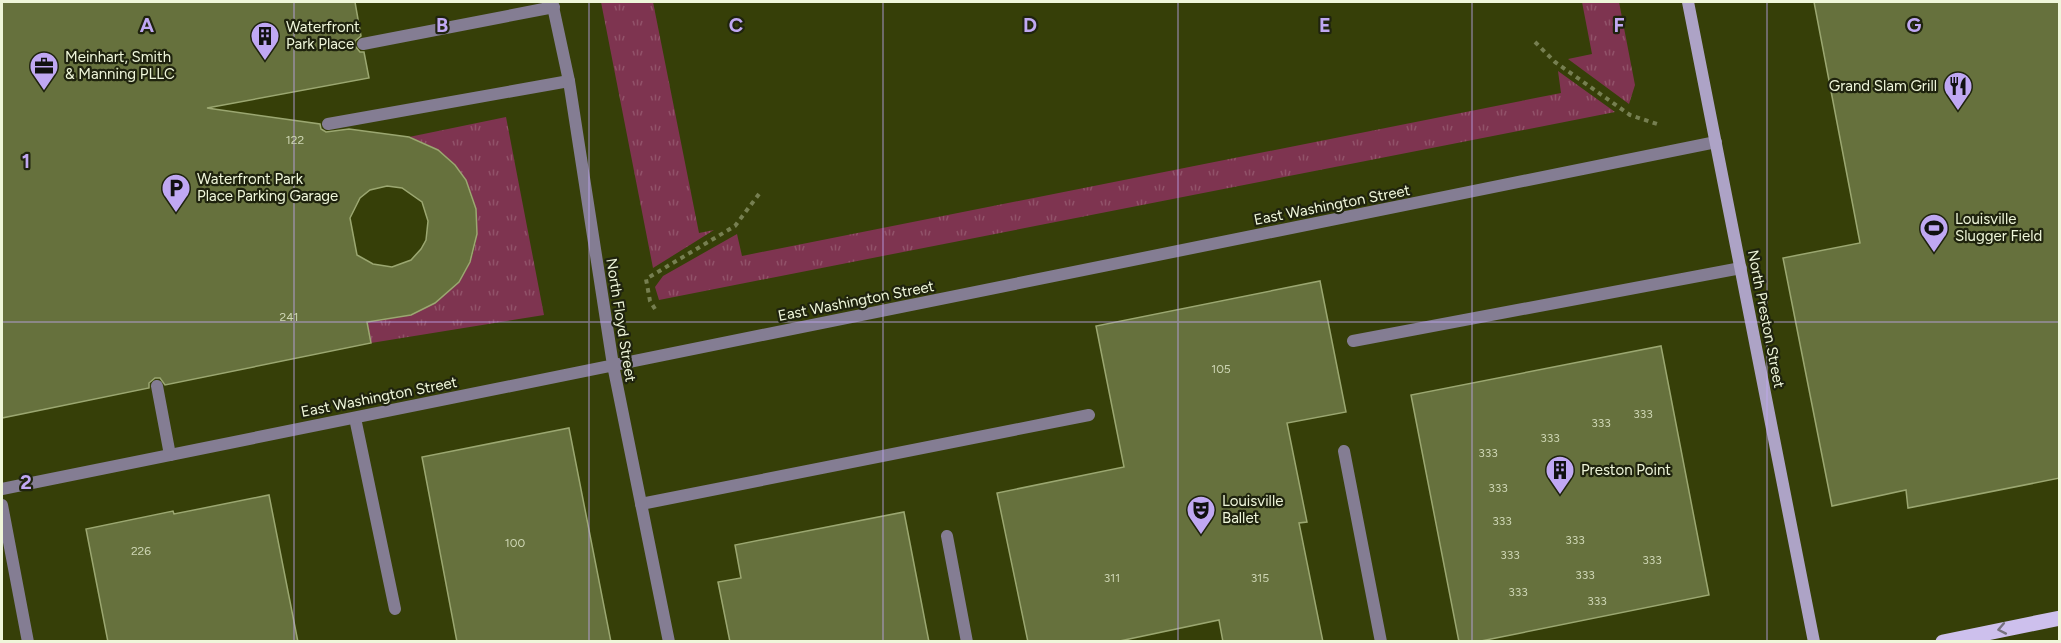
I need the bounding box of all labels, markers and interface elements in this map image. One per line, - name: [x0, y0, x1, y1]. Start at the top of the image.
- text: A: [140, 13, 155, 37]
- text: B: [436, 13, 448, 37]
- text: C: [729, 13, 743, 37]
- text: D: [1023, 13, 1037, 37]
- text: E: [1319, 13, 1331, 37]
- text: F: [1613, 13, 1625, 37]
- text: G: [1907, 13, 1922, 37]
- place label: Waterfront Park Place: [286, 18, 360, 53]
- building icon: Waterfront Park Place: [249, 20, 281, 62]
- place label: Meinhart, Smith & Manning PLLC: [65, 48, 175, 83]
- office icon: Meinhart, Smith & Manning PLLC: [28, 50, 60, 92]
- restaurant icon: Grand Slam Grill: [1942, 70, 1974, 112]
- place label: Grand Slam Grill: [1829, 77, 1937, 95]
- house number: 122: [286, 133, 304, 147]
- text: 1: [22, 149, 30, 173]
- place label: Waterfront Park Place Parking Garage: [197, 170, 338, 205]
- parking icon: Waterfront Park Place Parking Garage: [160, 172, 192, 214]
- street label: East Washington Street: [1252, 181, 1412, 229]
- place label: Louisville Slugger Field: [1955, 210, 2042, 245]
- sports icon: Louisville Slugger Field: [1918, 212, 1950, 254]
- street label: North Preston Street: [1744, 248, 1788, 390]
- street label: North Floyd Street: [602, 257, 640, 384]
- street label: East Washington Street: [776, 277, 936, 325]
- house number: 241: [279, 310, 299, 324]
- house number: 105: [1211, 362, 1231, 376]
- street label: East Washington Street: [299, 373, 459, 421]
- house number: 333: [1633, 407, 1653, 421]
- house number: 333: [1591, 416, 1611, 430]
- house number: 333: [1540, 431, 1560, 445]
- house number: 333: [1478, 446, 1498, 460]
- building icon: Preston Point: [1544, 454, 1576, 496]
- place label: Preston Point: [1581, 461, 1671, 479]
- text: 2: [20, 470, 32, 494]
- house number: 333: [1488, 481, 1508, 495]
- place label: Louisville Ballet: [1222, 492, 1283, 527]
- theatre icon: Louisville Ballet: [1185, 494, 1217, 536]
- house number: 333: [1492, 514, 1512, 528]
- house number: 333: [1565, 533, 1585, 547]
- house number: 100: [505, 536, 525, 550]
- house number: 226: [131, 544, 151, 558]
- house number: 333: [1500, 548, 1520, 562]
- house number: 333: [1642, 553, 1662, 567]
- house number: 333: [1575, 568, 1595, 582]
- house number: 311: [1104, 571, 1120, 585]
- house number: 315: [1251, 571, 1269, 585]
- house number: 333: [1508, 585, 1528, 599]
- house number: 333: [1587, 594, 1607, 608]
- one-way arrow: [1997, 622, 2007, 635]

